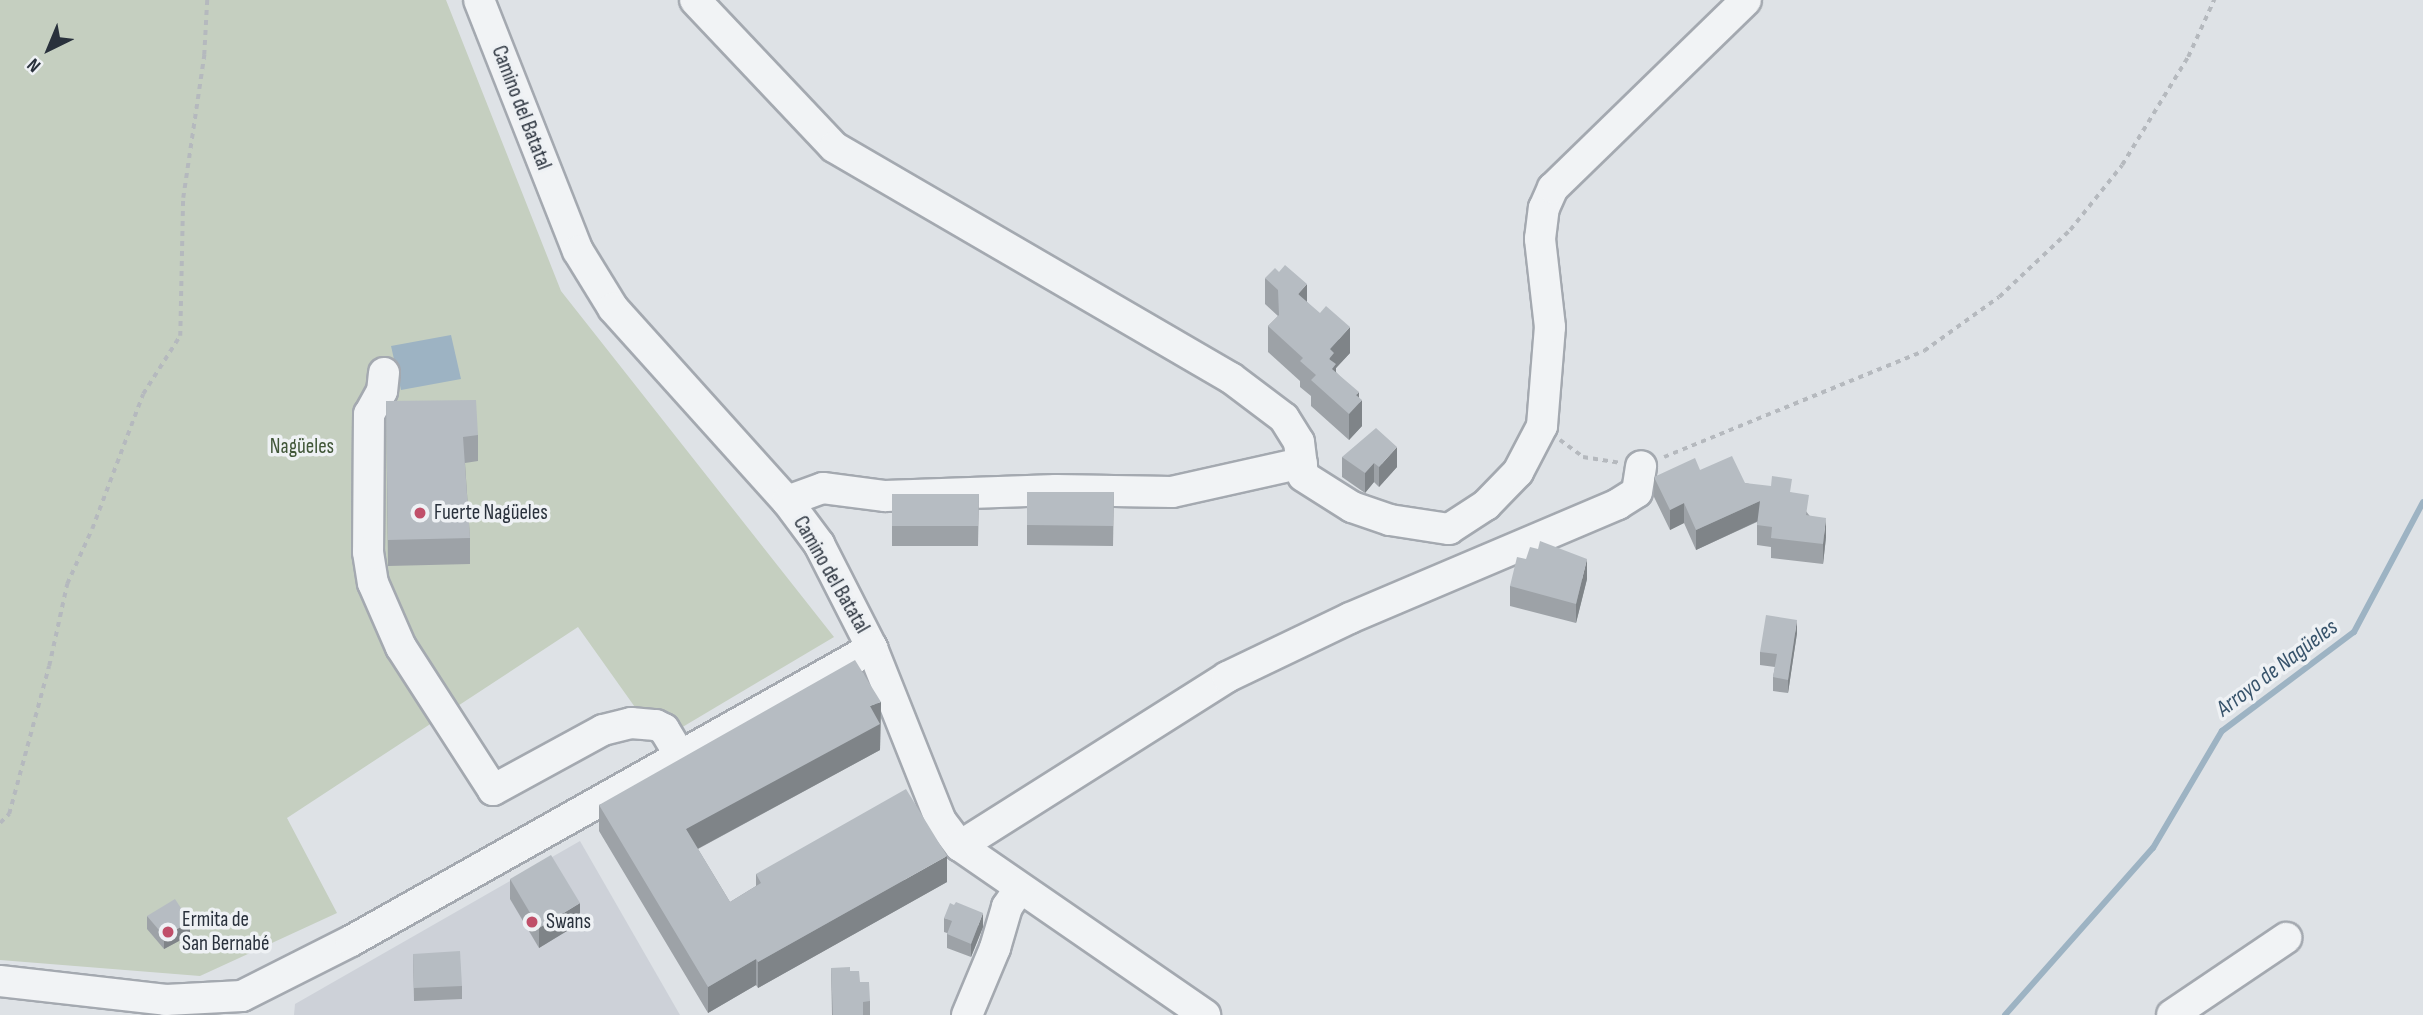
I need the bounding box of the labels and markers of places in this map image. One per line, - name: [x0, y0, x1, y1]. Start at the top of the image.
- place label: Fuerte Nagüeles: [434, 500, 548, 526]
- marker: Fuerte Nagüeles: [412, 505, 428, 521]
- place label: Ermita de San Bernabé: [182, 907, 269, 957]
- place label: Swans: [546, 909, 591, 935]
- marker: Swans: [524, 914, 540, 930]
- marker: Ermita de San Bernabé: [160, 924, 176, 940]

